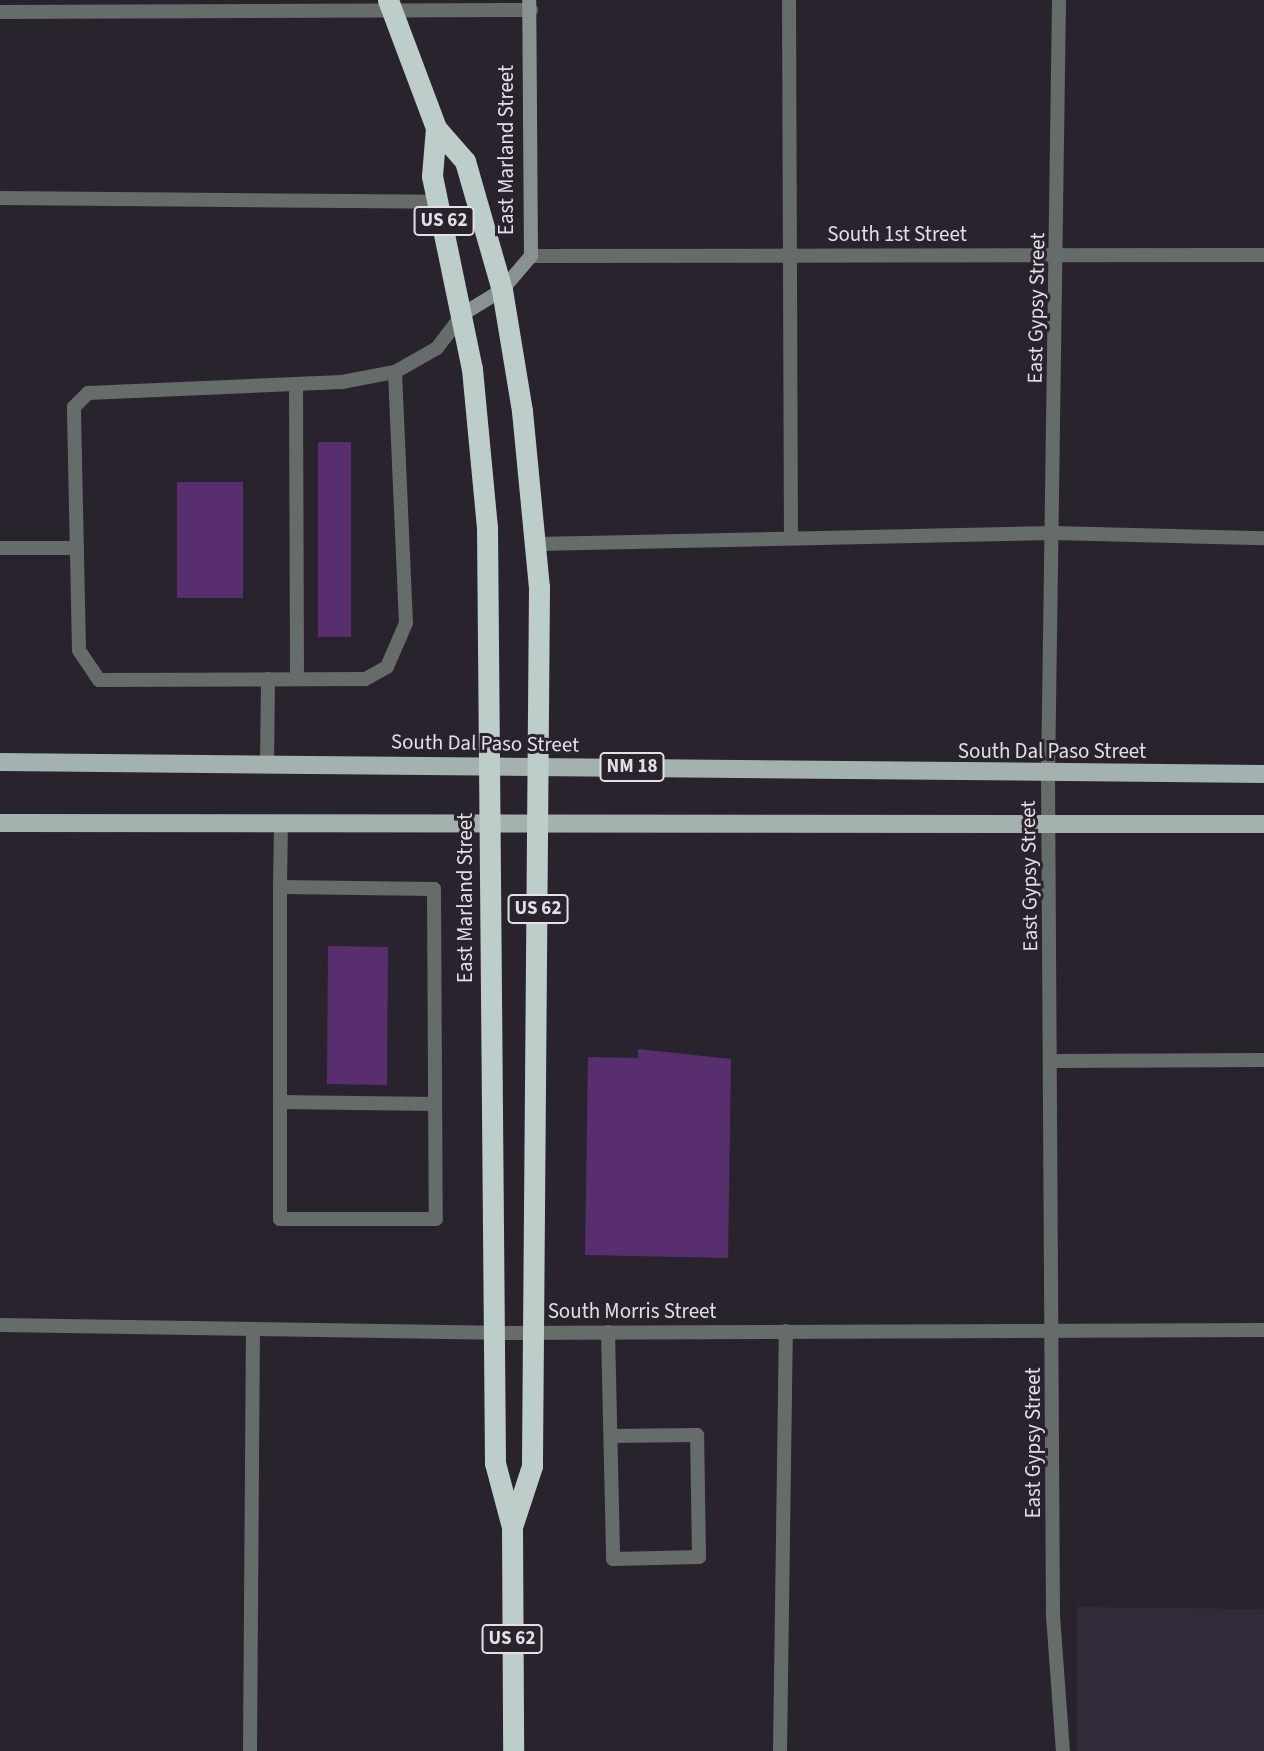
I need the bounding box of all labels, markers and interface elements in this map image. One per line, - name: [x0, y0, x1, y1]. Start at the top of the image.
- street label: East Marland Street: [493, 65, 519, 235]
- road number: US 62: [412, 206, 476, 236]
- street label: South 1st Street: [827, 221, 967, 247]
- street label: East Gypsy Street: [1022, 232, 1050, 384]
- street label: South Dal Paso Street: [391, 729, 579, 757]
- street label: South Dal Paso Street: [958, 738, 1146, 764]
- road number: NM 18: [599, 752, 665, 782]
- street label: East Gypsy Street: [1015, 800, 1043, 952]
- street label: East Marland Street: [452, 813, 478, 983]
- road number: US 62: [506, 894, 570, 925]
- street label: South Morris Street: [548, 1298, 716, 1324]
- street label: East Gypsy Street: [1020, 1367, 1046, 1519]
- road number: US 62: [480, 1624, 544, 1654]

